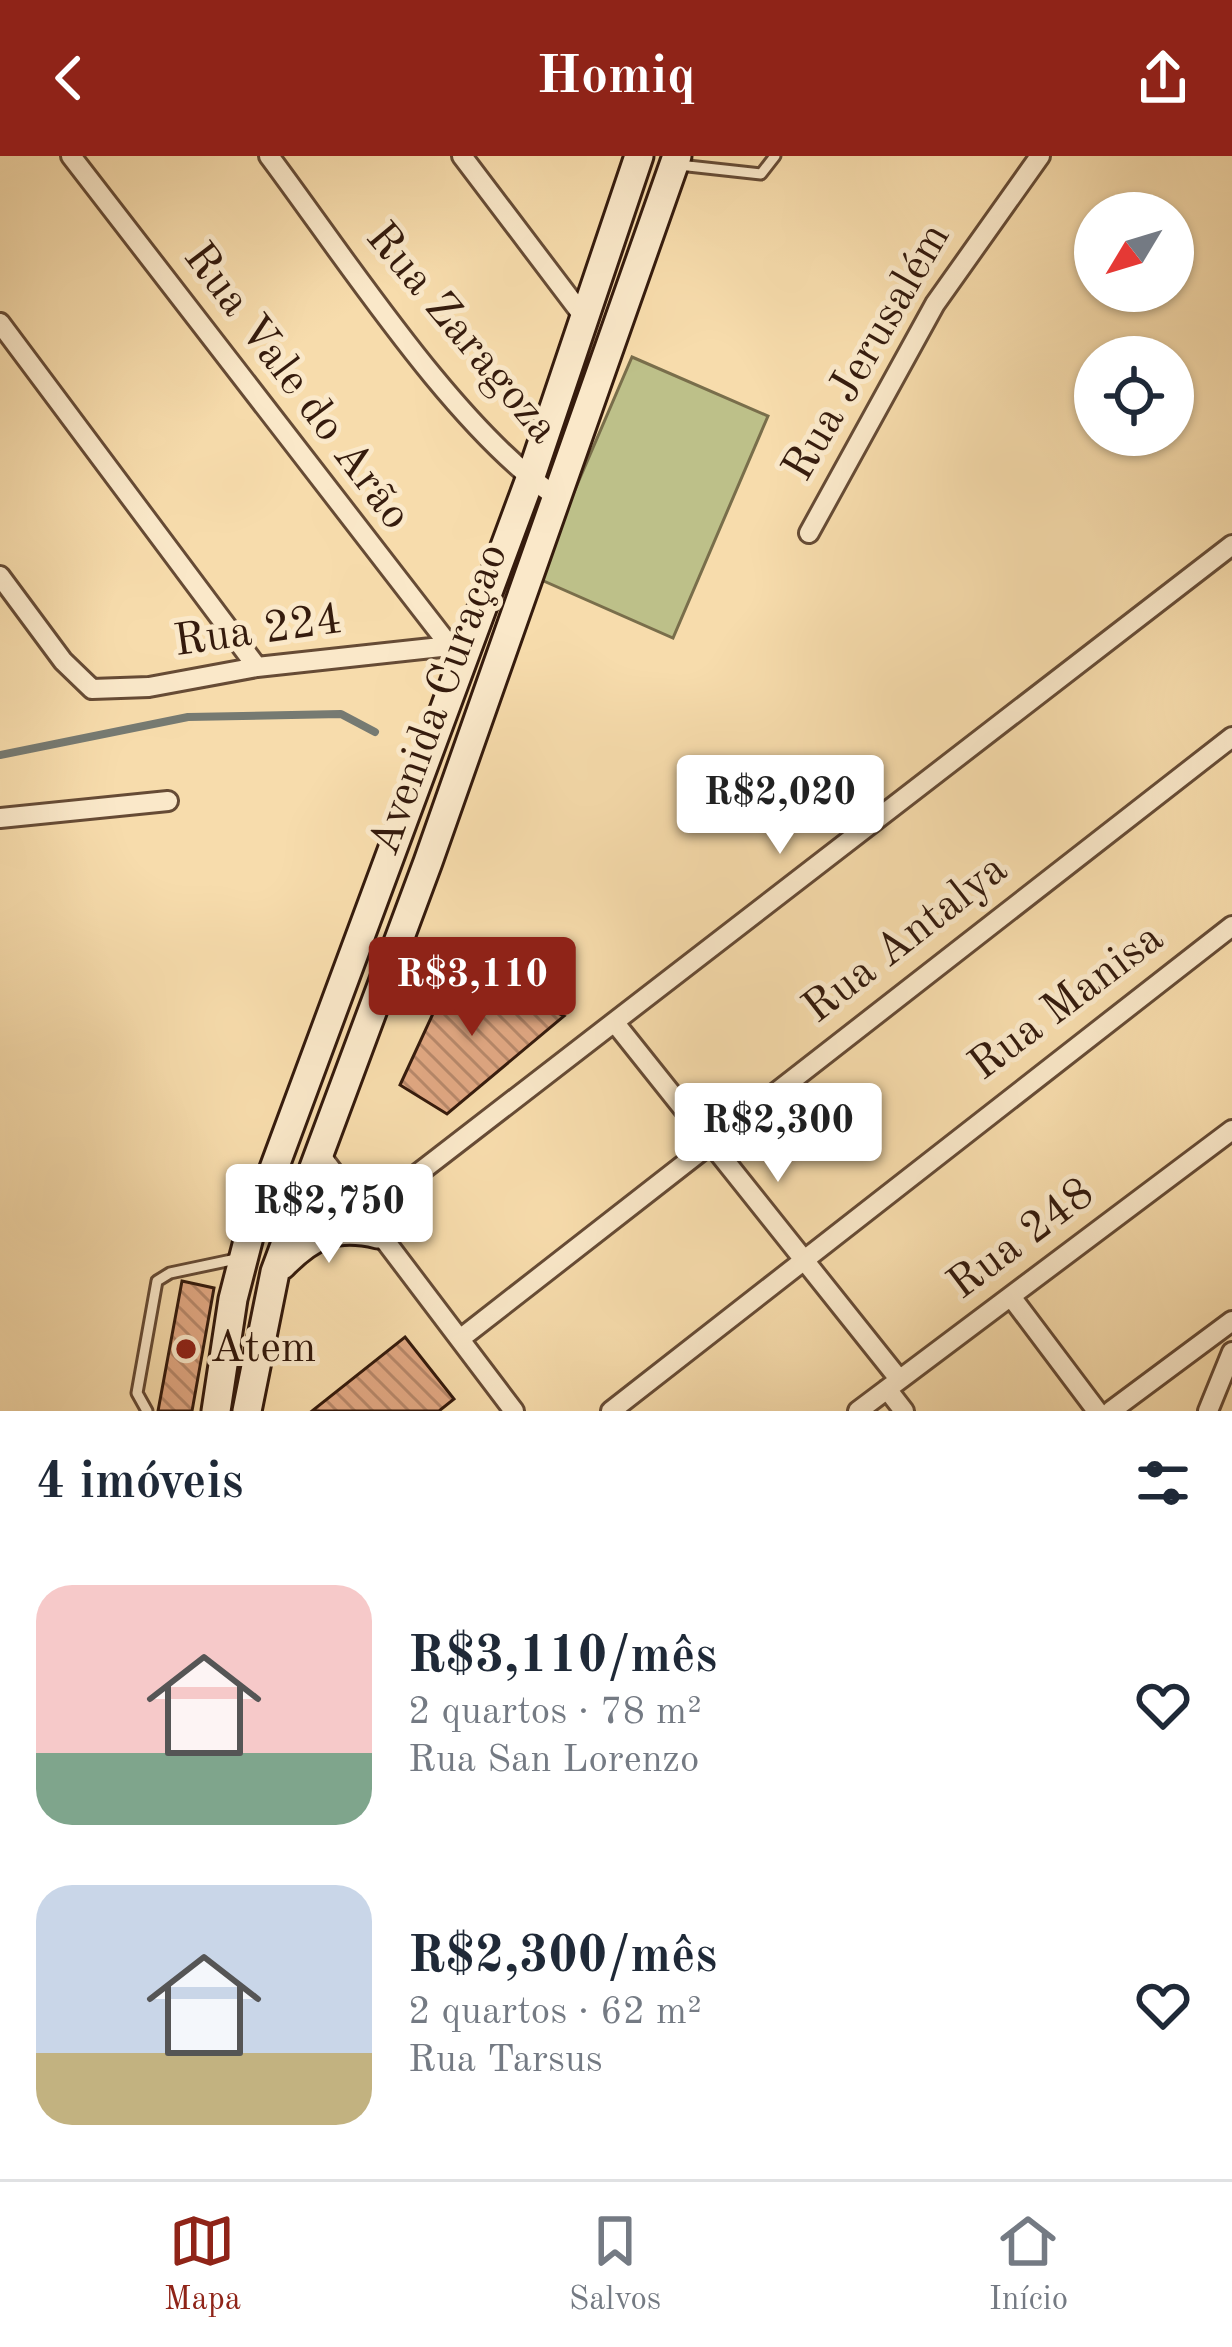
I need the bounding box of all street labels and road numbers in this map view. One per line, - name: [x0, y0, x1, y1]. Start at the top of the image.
- street label: Rua Zaragoza: [356, 215, 566, 453]
- street label: Rua Jerusalém: [776, 217, 960, 489]
- street label: Rua Vale do Arão: [174, 235, 418, 539]
- street label: Avenida Curaçao: [363, 538, 517, 862]
- street label: Rua 224: [171, 598, 345, 666]
- street label: Rua Antalya: [796, 847, 1016, 1033]
- street label: Rua Manisa: [962, 916, 1172, 1090]
- street label: Rua 248: [941, 1171, 1103, 1309]

